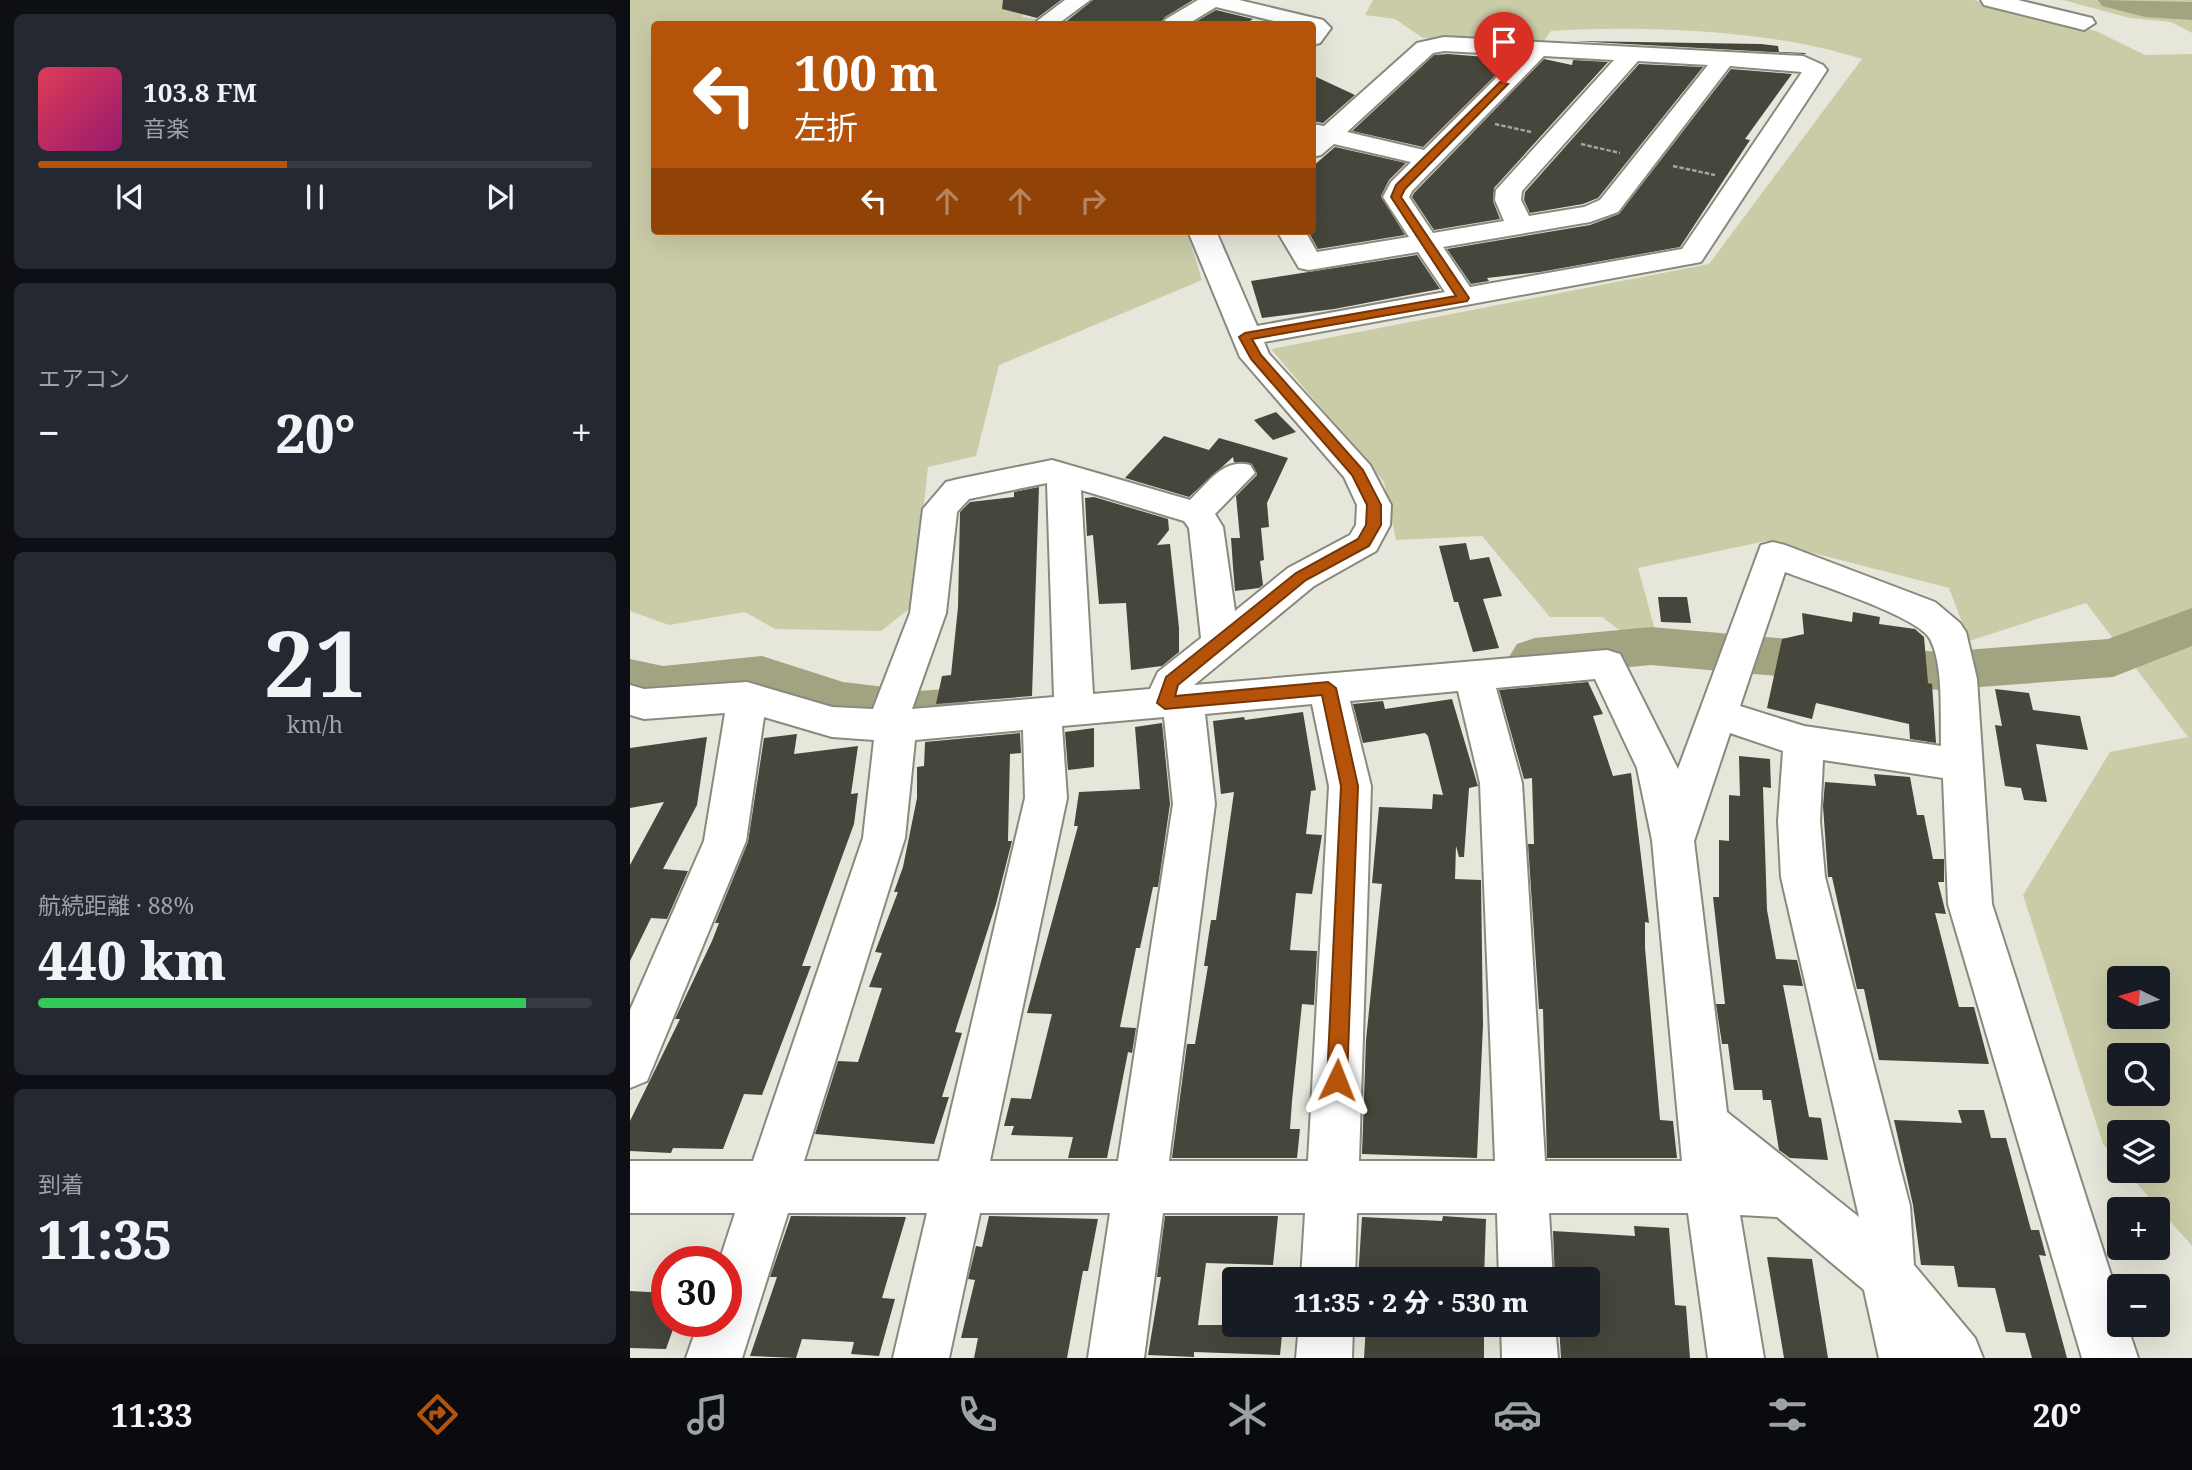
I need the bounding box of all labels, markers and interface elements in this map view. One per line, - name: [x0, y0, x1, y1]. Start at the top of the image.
- pin: [1474, 12.0, 1534, 84]
- icon: arrive: [1485, 23, 1523, 61]
- text: 100 m: [794, 39, 938, 105]
- icon: left: [679, 49, 770, 140]
- text: 103.8 FM: [143, 74, 257, 110]
- text: 左折: [794, 105, 858, 148]
- text: 音楽: [143, 112, 189, 144]
- icon: previous: [111, 178, 149, 216]
- icon: pause: [296, 178, 334, 216]
- icon: next: [481, 178, 519, 216]
- icon: left: [855, 182, 893, 220]
- icon: ahead: [928, 182, 966, 220]
- icon: ahead: [1001, 182, 1039, 220]
- icon: right: [1074, 182, 1112, 220]
- text: エアコン: [38, 362, 130, 394]
- text: 20°: [275, 397, 355, 468]
- text: −: [38, 406, 60, 458]
- text: +: [571, 406, 592, 458]
- text: 21: [264, 600, 366, 724]
- text: km/h: [287, 708, 343, 740]
- text: 航続距離 · 88%: [38, 889, 194, 921]
- text: 440 km: [38, 924, 226, 995]
- north arrow: [2107, 966, 2170, 1029]
- map controls: [2107, 966, 2170, 1337]
- position arrow: [1300, 1043, 1374, 1117]
- button: search: [2107, 1043, 2170, 1106]
- button: layers: [2107, 1120, 2170, 1183]
- text: 到着: [38, 1168, 84, 1200]
- button: +: [2107, 1197, 2170, 1260]
- text: 11:35: [38, 1203, 172, 1274]
- speed limit sign: 30: [651, 1246, 742, 1337]
- button: −: [2107, 1274, 2170, 1337]
- text: 11:35 · 2 分 · 530 m: [1294, 1284, 1528, 1320]
- icon: directions: [413, 1390, 462, 1439]
- icon: music: [683, 1390, 732, 1439]
- icon: phone: [953, 1390, 1002, 1439]
- icon: climate: [1223, 1390, 1272, 1439]
- icon: car: [1493, 1390, 1542, 1439]
- icon: filters: [1763, 1390, 1812, 1439]
- text: 11:33: [110, 1393, 192, 1436]
- text: 20°: [2033, 1393, 2081, 1436]

